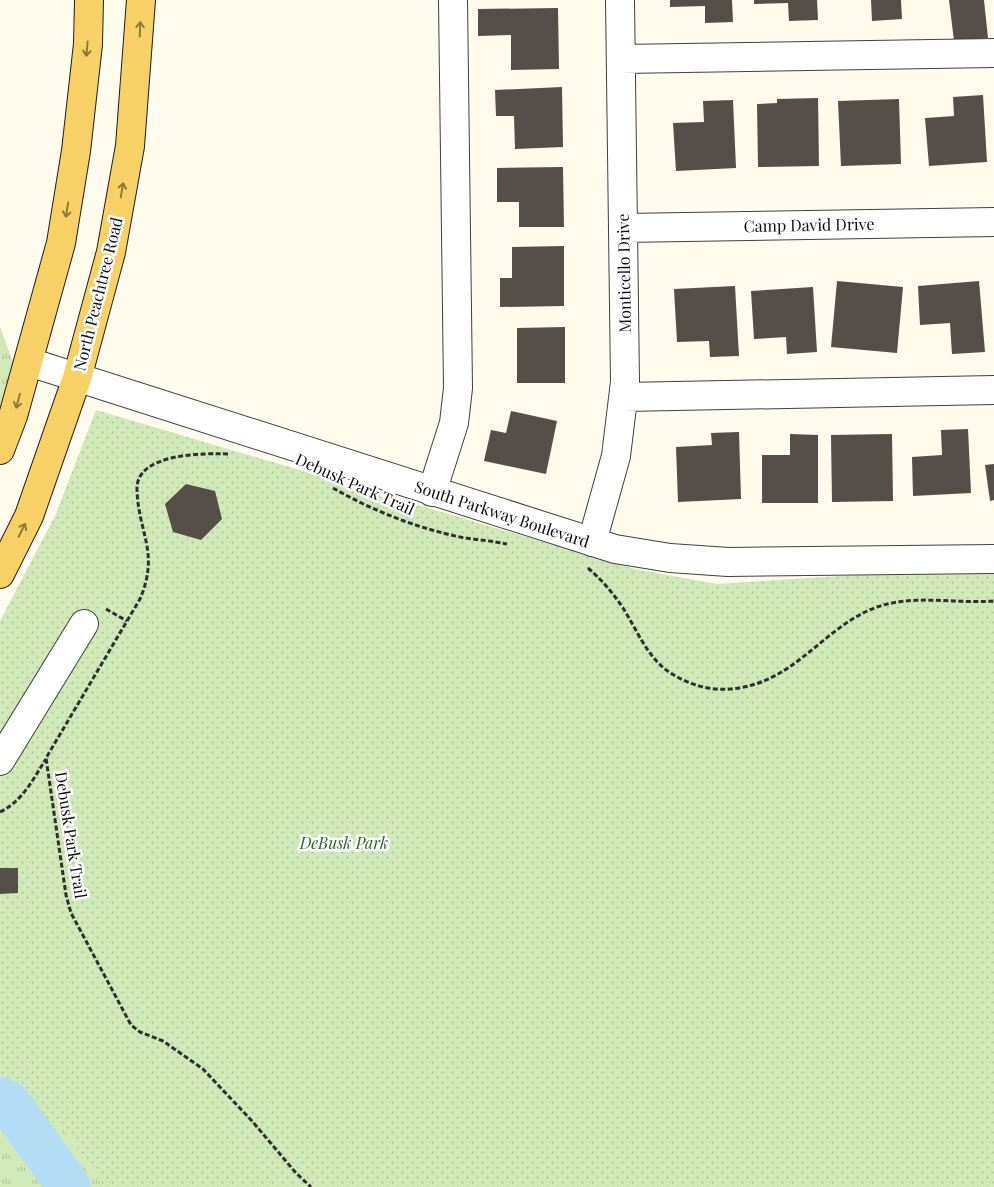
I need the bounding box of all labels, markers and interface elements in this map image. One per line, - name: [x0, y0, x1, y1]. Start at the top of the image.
- one-way arrow: [135, 21, 144, 37]
- one-way arrow: [82, 40, 92, 56]
- one-way arrow: [117, 183, 127, 199]
- one-way arrow: [61, 201, 71, 217]
- street label: Monticello Drive: [612, 213, 635, 333]
- street label: Camp David Drive: [743, 213, 875, 236]
- street label: North Peachtree Road: [68, 215, 127, 373]
- one-way arrow: [12, 393, 22, 409]
- street label: Debusk Park Trail: [292, 448, 418, 519]
- street label: South Parkway Boulevard: [412, 475, 592, 552]
- one-way arrow: [18, 523, 27, 538]
- street label: Debusk Park Trail: [51, 770, 92, 900]
- park label: DeBusk Park: [299, 832, 388, 853]

